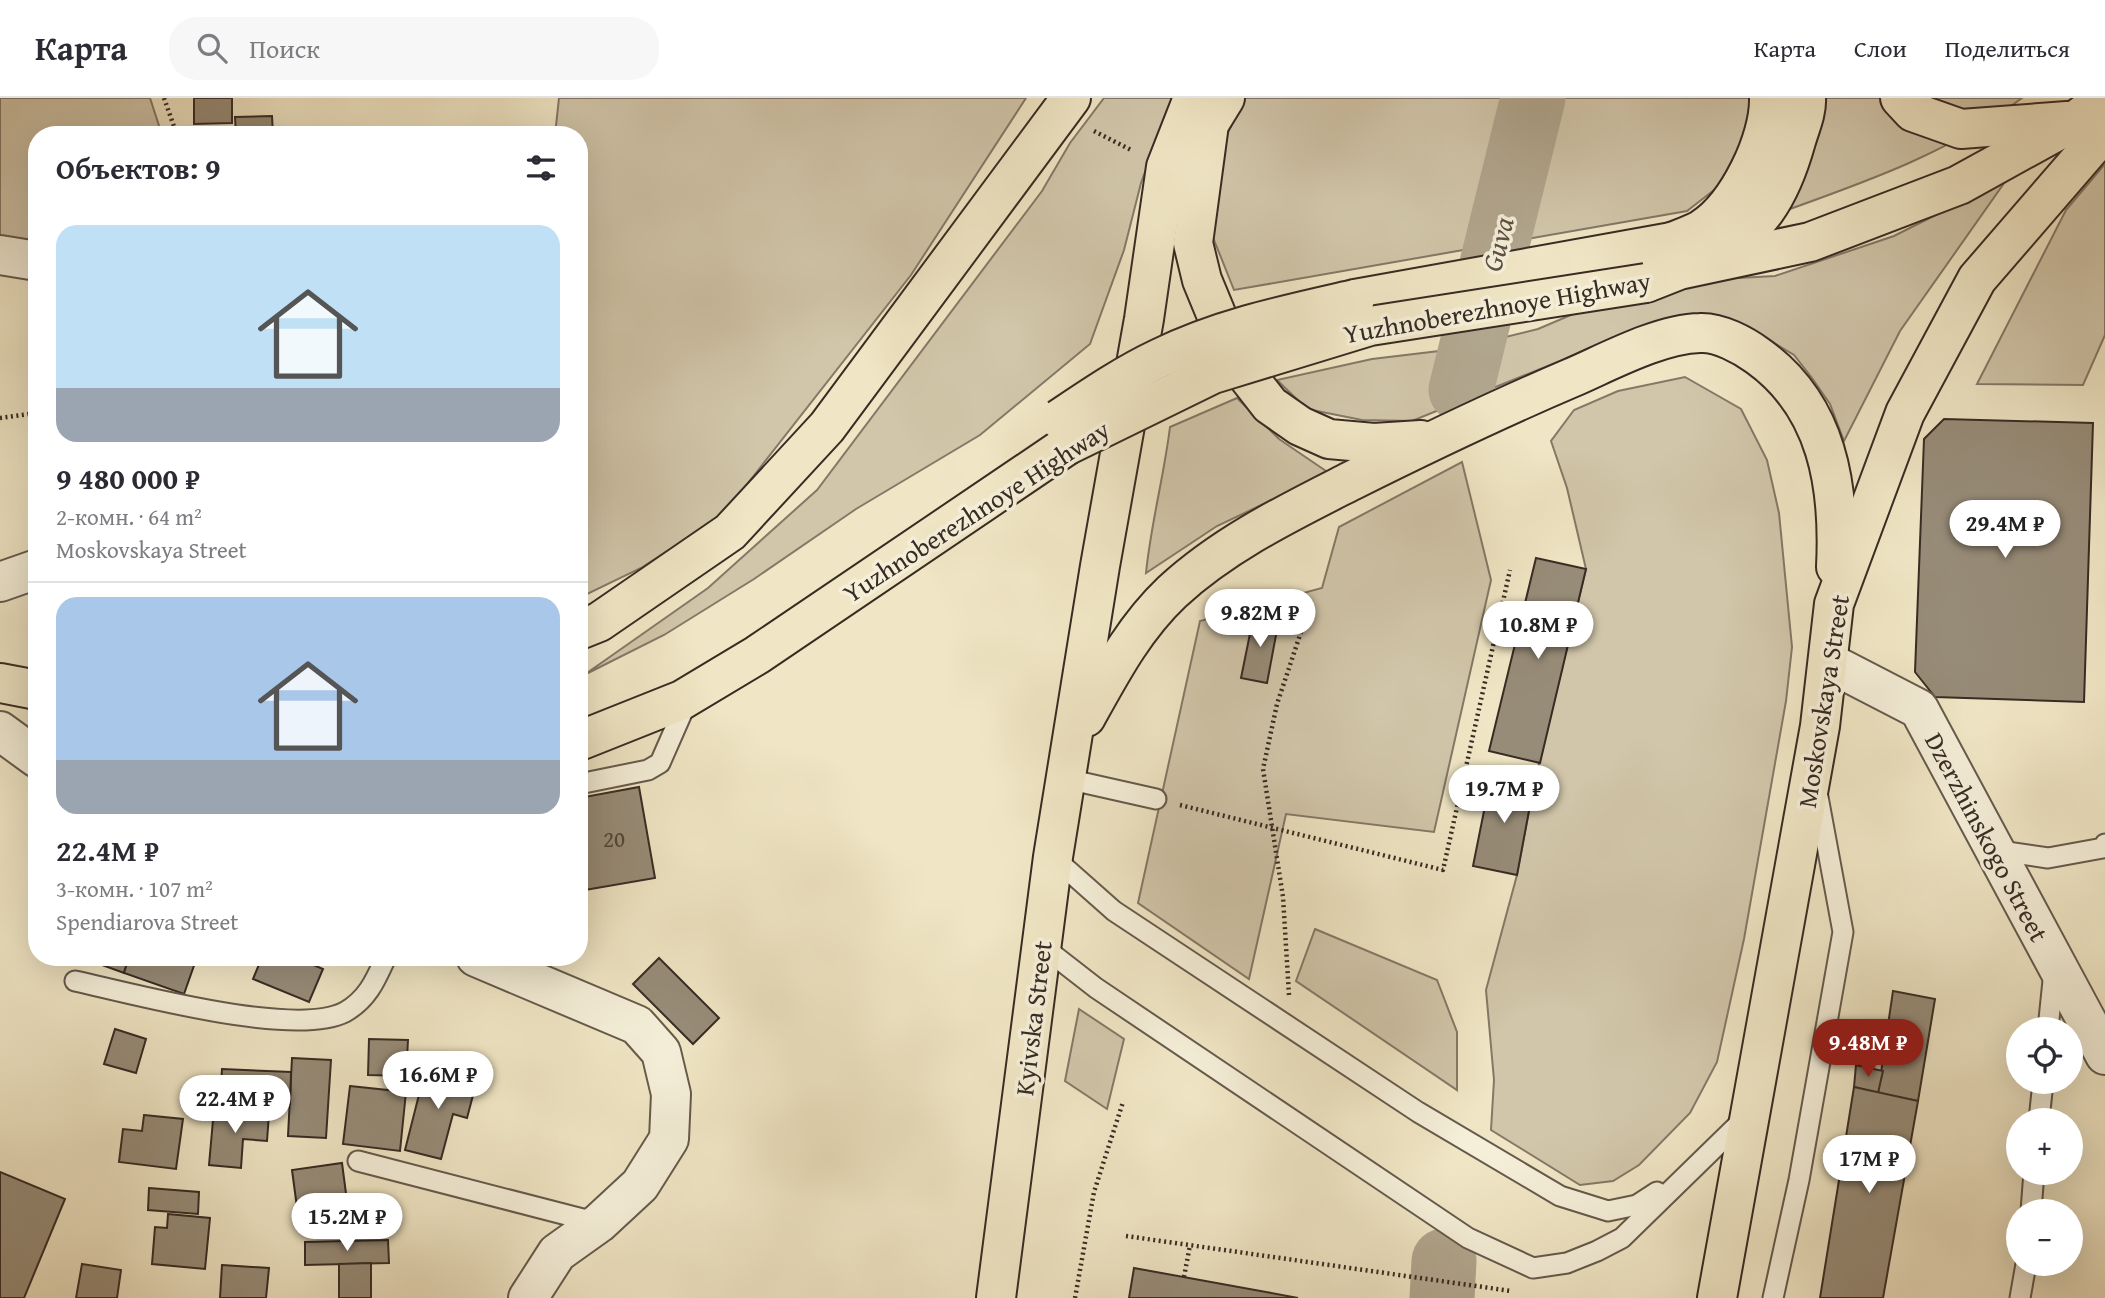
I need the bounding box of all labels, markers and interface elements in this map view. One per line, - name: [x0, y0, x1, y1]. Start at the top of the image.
- search box: [169, 17, 659, 80]
- text: Карта: [35, 24, 127, 72]
- icon: search: [193, 29, 231, 67]
- text: Поиск: [249, 29, 320, 68]
- text: Карта: [1754, 31, 1816, 66]
- text: Слои: [1854, 31, 1907, 66]
- text: Поделиться: [1945, 31, 2070, 66]
- text: Объектов: 9: [56, 146, 220, 190]
- icon: filters: [522, 149, 560, 187]
- water label: Guva: [1471, 212, 1524, 275]
- street label: Yuzhnoberezhnoye Highway: [1340, 261, 1654, 353]
- icon: home: [245, 271, 371, 397]
- street label: Yuzhnoberezhnoye Highway: [835, 410, 1117, 612]
- text: 9 480 000 ₽: [56, 456, 200, 500]
- text: 2-комн. · 64 m²: [56, 500, 202, 533]
- pin: 29.4M ₽: [1940, 500, 2070, 560]
- text: 29.4M ₽: [1965, 506, 2045, 539]
- text: Moskovskaya Street: [56, 533, 247, 566]
- pin: 9.82M ₽: [1195, 589, 1325, 649]
- street label: Moskovskaya Street: [1787, 592, 1859, 810]
- text: 9.82M ₽: [1220, 595, 1300, 628]
- pin: 10.8M ₽: [1473, 602, 1603, 661]
- text: 10.8M ₽: [1498, 607, 1578, 640]
- icon: home: [245, 643, 371, 769]
- street label: Dzerzhinskogo Street: [1915, 725, 2059, 949]
- pin: 19.7M ₽: [1439, 766, 1569, 825]
- text: 19.7M ₽: [1464, 771, 1544, 804]
- house number: 20: [603, 822, 625, 855]
- text: 22.4M ₽: [56, 828, 159, 872]
- text: 3-комн. · 107 m²: [56, 872, 213, 905]
- text: Spendiarova Street: [56, 905, 238, 938]
- street label: Kyivska Street: [1004, 938, 1062, 1098]
- map controls: [2006, 1017, 2083, 1276]
- button: locate: [2006, 1017, 2083, 1094]
- pin: 9.48M ₽: [1803, 1020, 1933, 1079]
- text: 9.48M ₽: [1828, 1025, 1908, 1058]
- pin: 16.6M ₽: [373, 1052, 503, 1111]
- text: 16.6M ₽: [398, 1057, 478, 1090]
- pin: 22.4M ₽: [170, 1076, 300, 1135]
- text: 22.4M ₽: [195, 1081, 275, 1114]
- button: +: [2006, 1108, 2083, 1185]
- pin: 17M ₽: [1820, 1136, 1918, 1195]
- text: 17M ₽: [1839, 1141, 1899, 1174]
- pin: 15.2M ₽: [282, 1194, 412, 1253]
- text: 15.2M ₽: [307, 1199, 387, 1232]
- button: −: [2006, 1199, 2083, 1276]

